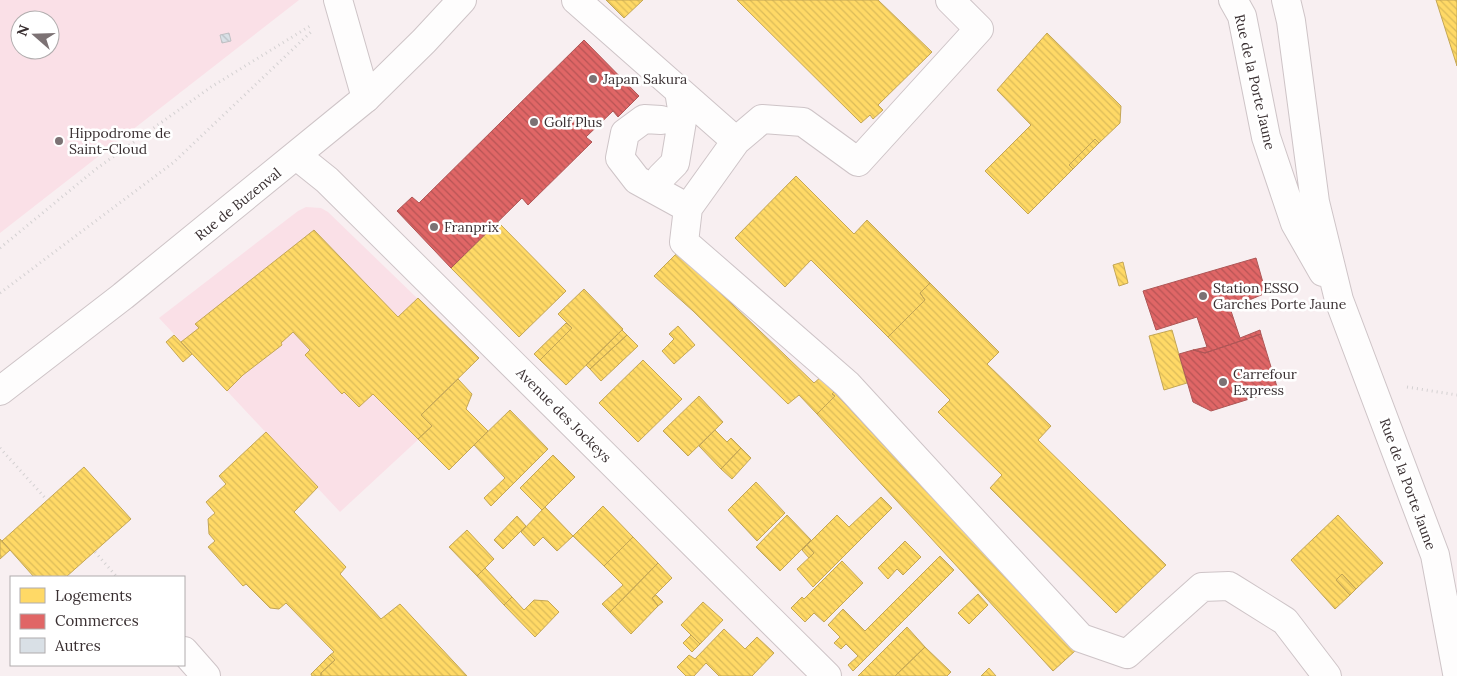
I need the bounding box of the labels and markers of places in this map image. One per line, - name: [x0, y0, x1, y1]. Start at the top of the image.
- place label: Japan Sakura: [602, 70, 687, 88]
- marker: Japan Sakura: [587, 73, 599, 85]
- place label: Golf Plus: [544, 113, 602, 131]
- marker: Golf Plus: [528, 116, 540, 128]
- place label: Hippodrome de Saint-Cloud: [69, 124, 171, 158]
- marker: Hippodrome de Saint-Cloud: [53, 135, 65, 147]
- place label: Franprix: [444, 218, 500, 236]
- marker: Franprix: [428, 221, 440, 233]
- place label: Station ESSO Garches Porte Jaune: [1213, 279, 1347, 313]
- marker: Station ESSO Garches Porte Jaune: [1197, 290, 1209, 302]
- place label: Carrefour Express: [1233, 365, 1297, 399]
- marker: Carrefour Express: [1217, 376, 1229, 388]

